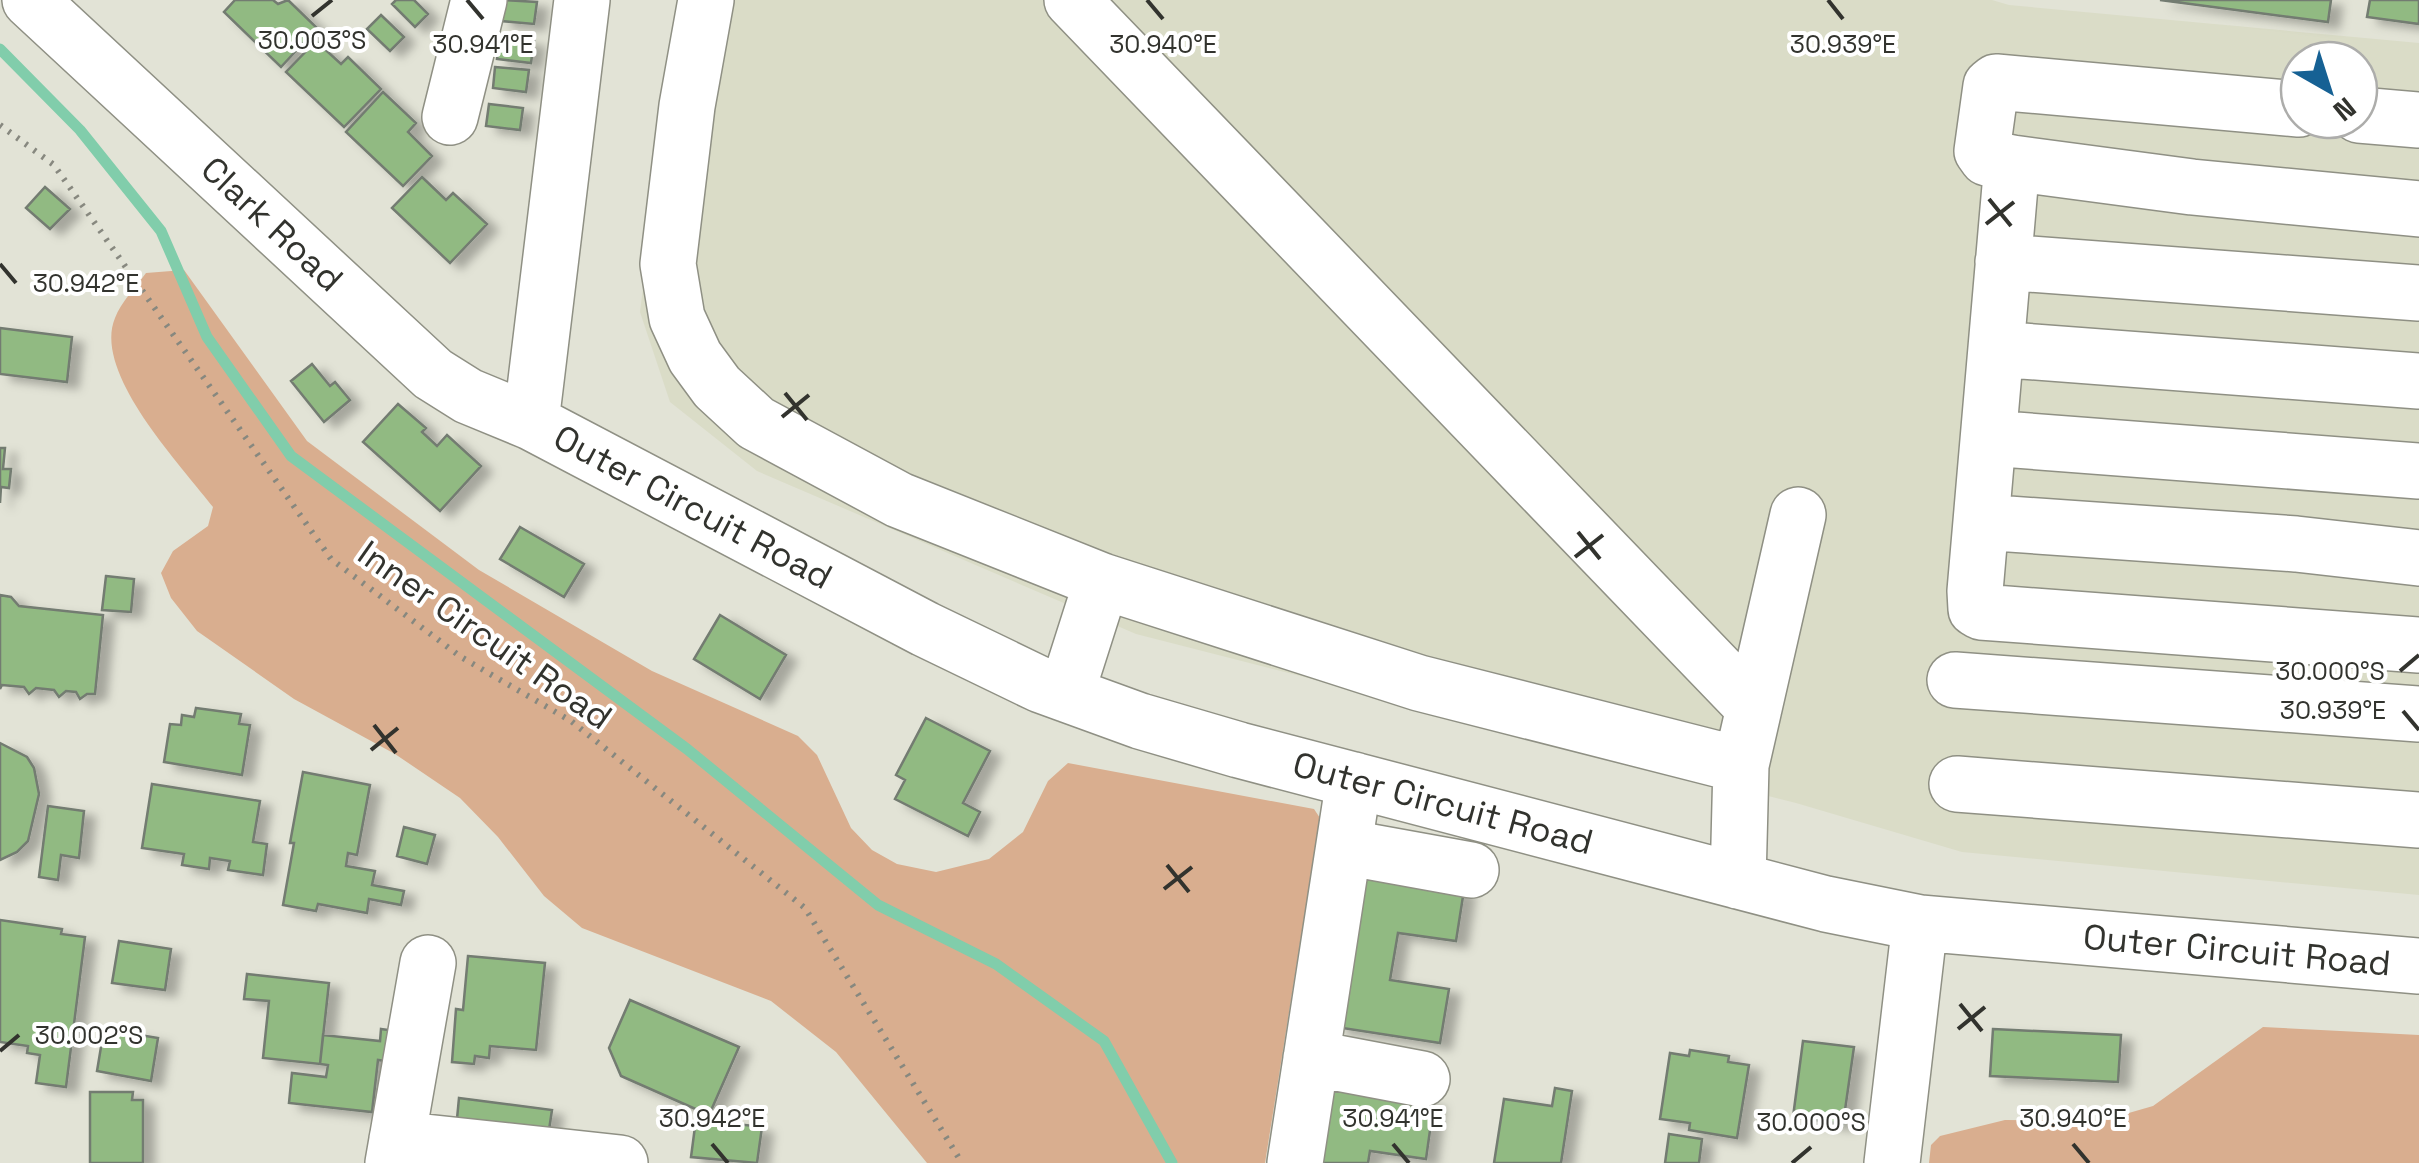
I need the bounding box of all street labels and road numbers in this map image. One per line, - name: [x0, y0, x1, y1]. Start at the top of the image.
- street label: Clark Road: [192, 147, 352, 301]
- street label: Outer Circuit Road: [546, 415, 840, 599]
- street label: Inner Circuit Road: [350, 531, 620, 739]
- street label: Outer Circuit Road: [1288, 742, 1598, 864]
- street label: Outer Circuit Road: [2081, 915, 2393, 985]

